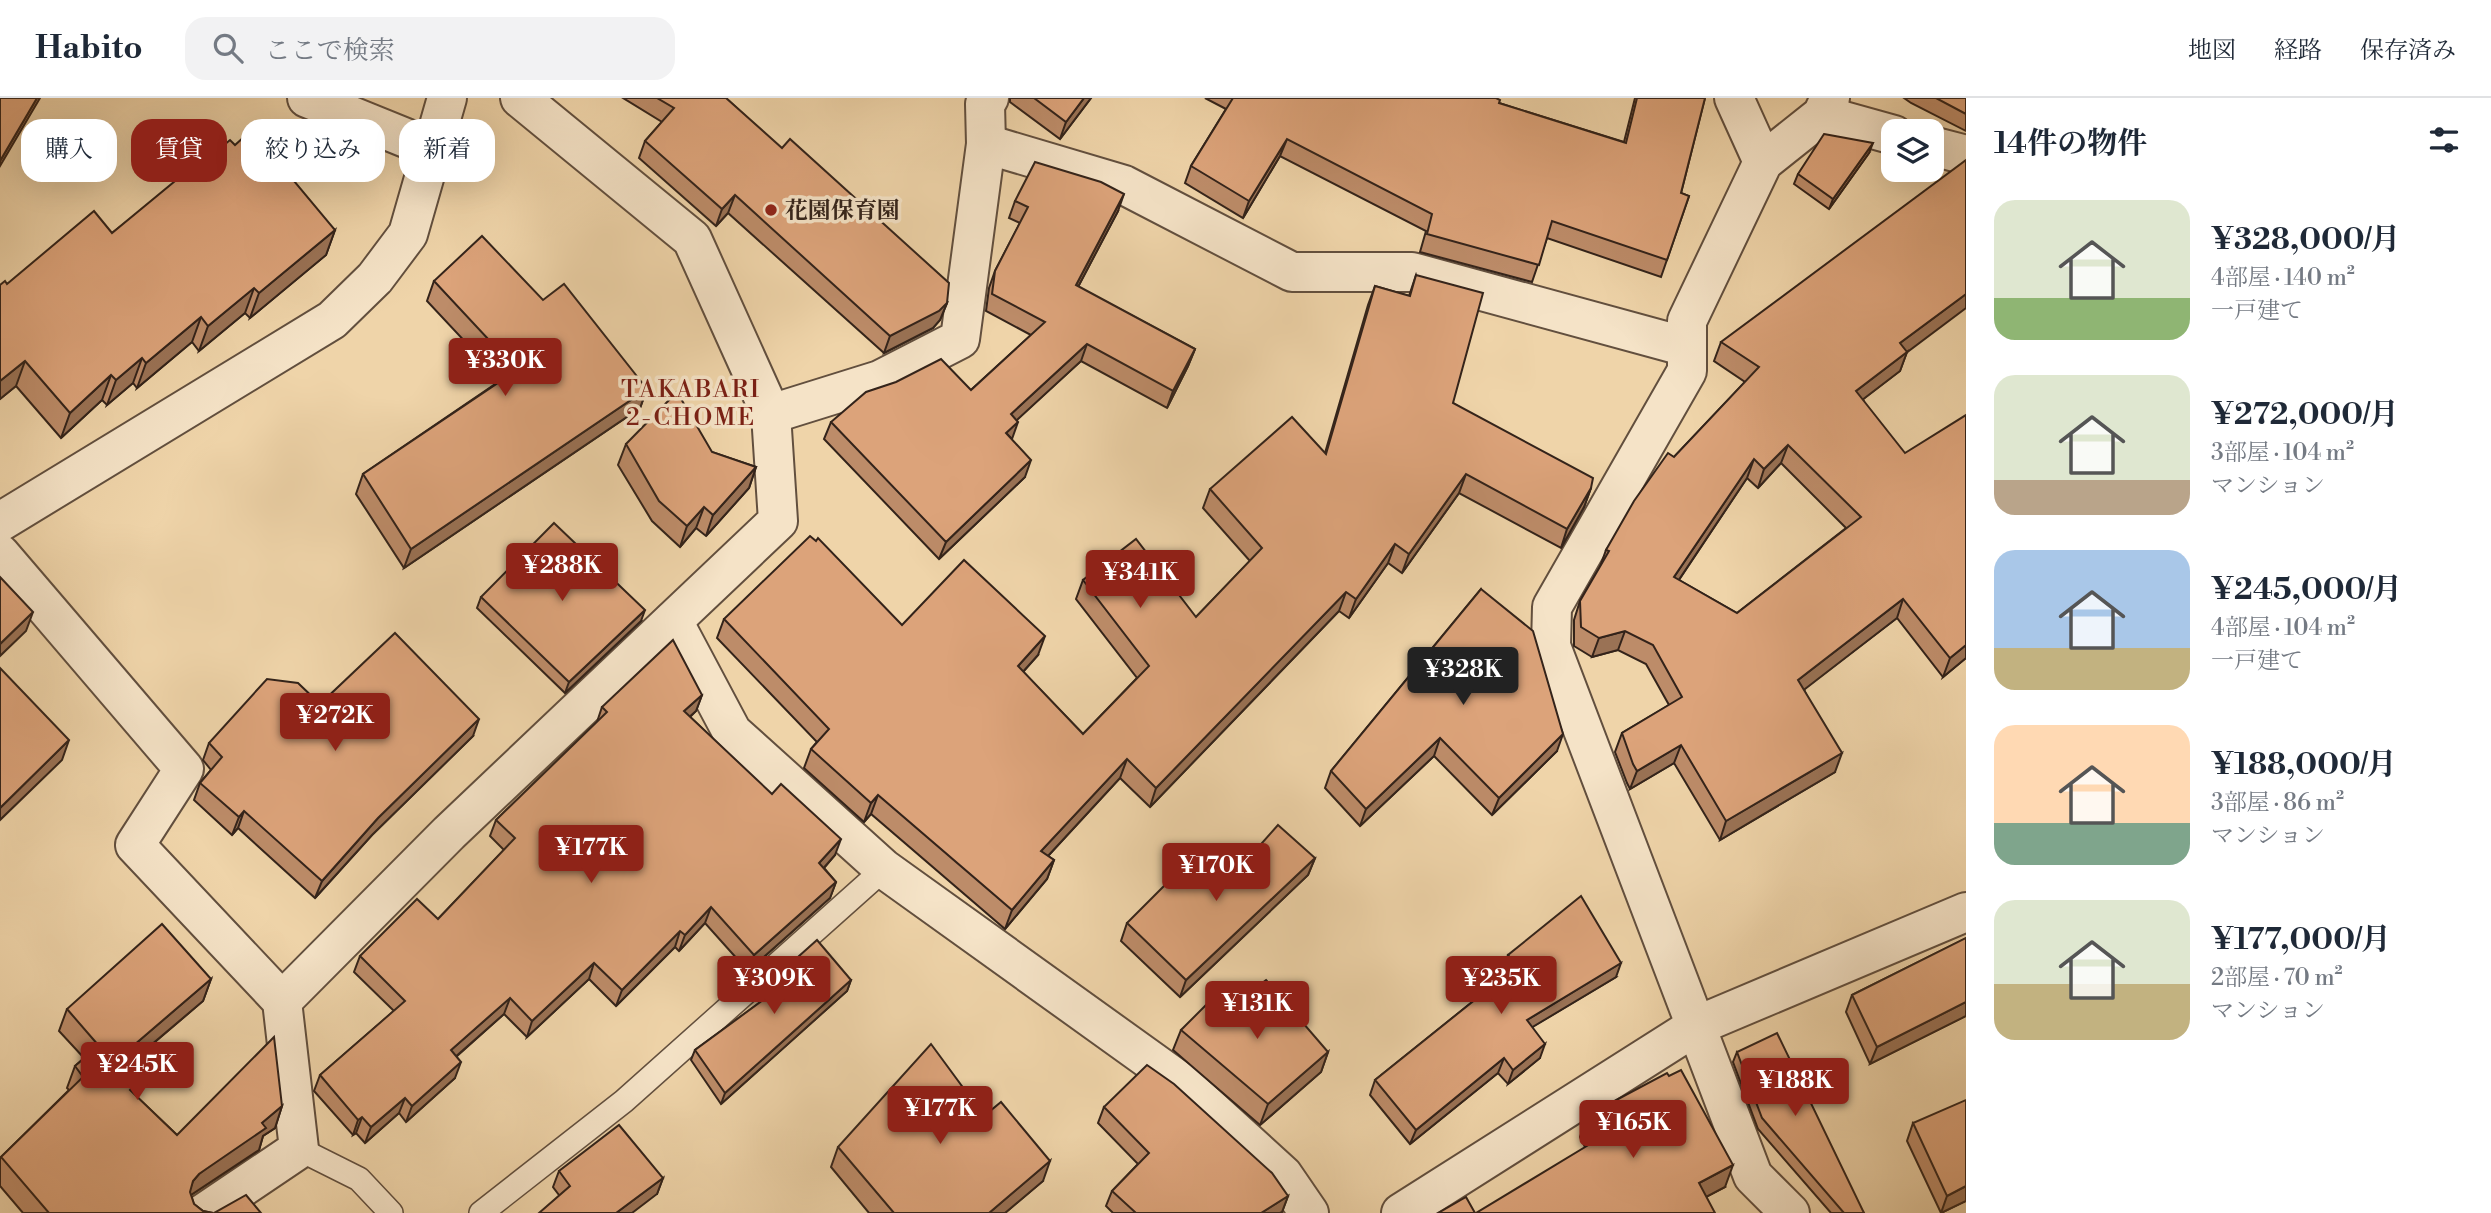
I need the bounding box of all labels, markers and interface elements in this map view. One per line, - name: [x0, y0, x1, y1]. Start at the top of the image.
- search box: [185, 17, 675, 80]
- text: Habito: [35, 28, 143, 69]
- icon: search: [209, 29, 247, 67]
- text: ここで検索: [265, 35, 395, 67]
- text: 地図: [2188, 36, 2236, 66]
- text: 経路: [2274, 36, 2322, 66]
- text: 保存済み: [2360, 36, 2456, 66]
- chip: 購入: [21, 119, 117, 182]
- chip: 賃貸: [131, 119, 227, 182]
- chip: 絞り込み: [241, 119, 385, 182]
- chip: 新着: [399, 119, 495, 182]
- map controls: [1881, 119, 1944, 182]
- button: layers: [1881, 119, 1944, 182]
- icon: filters: [2425, 121, 2463, 159]
- text: 14件の物件: [1994, 125, 2147, 163]
- place label: 花園保育園: [785, 197, 900, 225]
- marker: 花園保育園: [763, 202, 779, 218]
- text: ¥328,000/月: [2211, 221, 2400, 259]
- icon: home: [2050, 228, 2134, 312]
- text: 4部屋 · 140 m²: [2211, 264, 2355, 292]
- text: 一戸建て: [2211, 297, 2303, 325]
- pin: ¥330K: [456, 338, 554, 398]
- text: ¥330K: [465, 347, 545, 375]
- district label: TAKABARI 2-CHOME: [621, 375, 761, 433]
- text: ¥272,000/月: [2211, 396, 2399, 434]
- icon: home: [2050, 403, 2134, 487]
- text: 3部屋 · 104 m²: [2211, 439, 2354, 467]
- text: マンション: [2211, 472, 2325, 500]
- pin: ¥288K: [513, 544, 611, 603]
- pin: ¥341K: [1091, 550, 1189, 610]
- text: ¥288K: [522, 552, 602, 580]
- text: ¥341K: [1102, 559, 1178, 587]
- text: ¥245,000/月: [2211, 571, 2402, 609]
- icon: home: [2050, 578, 2134, 662]
- text: 4部屋 · 104 m²: [2211, 614, 2355, 642]
- text: 一戸建て: [2211, 647, 2303, 675]
- pin: ¥328K: [1414, 648, 1512, 707]
- text: ¥328K: [1423, 656, 1503, 684]
- pin: ¥272K: [286, 694, 384, 753]
- text: ¥272K: [296, 702, 374, 730]
- text: ¥188,000/月: [2211, 746, 2397, 784]
- icon: home: [2050, 753, 2134, 837]
- text: 3部屋 · 86 m²: [2211, 789, 2344, 817]
- text: マンション: [2211, 822, 2325, 850]
- pin: ¥177K: [542, 826, 640, 885]
- text: ¥177K: [555, 834, 627, 862]
- pin: ¥170K: [1167, 844, 1265, 903]
- text: ¥170K: [1178, 852, 1254, 880]
- text: ¥177,000/月: [2211, 921, 2391, 959]
- icon: home: [2050, 928, 2134, 1012]
- pin: ¥309K: [725, 956, 823, 1016]
- pin: ¥235K: [1452, 956, 1550, 1016]
- text: 2部屋 · 70 m²: [2211, 964, 2343, 992]
- text: ¥309K: [733, 965, 815, 993]
- text: ¥235K: [1462, 965, 1540, 993]
- pin: ¥131K: [1208, 982, 1306, 1041]
- text: ¥131K: [1221, 990, 1293, 1018]
- text: マンション: [2211, 997, 2325, 1025]
- pin: ¥245K: [88, 1042, 186, 1102]
- text: ¥245K: [97, 1051, 177, 1079]
- pin: ¥188K: [1746, 1058, 1844, 1118]
- text: ¥188K: [1757, 1067, 1833, 1095]
- pin: ¥177K: [891, 1086, 989, 1146]
- text: ¥177K: [904, 1095, 976, 1123]
- pin: ¥165K: [1584, 1100, 1682, 1160]
- text: ¥165K: [1595, 1109, 1671, 1137]

